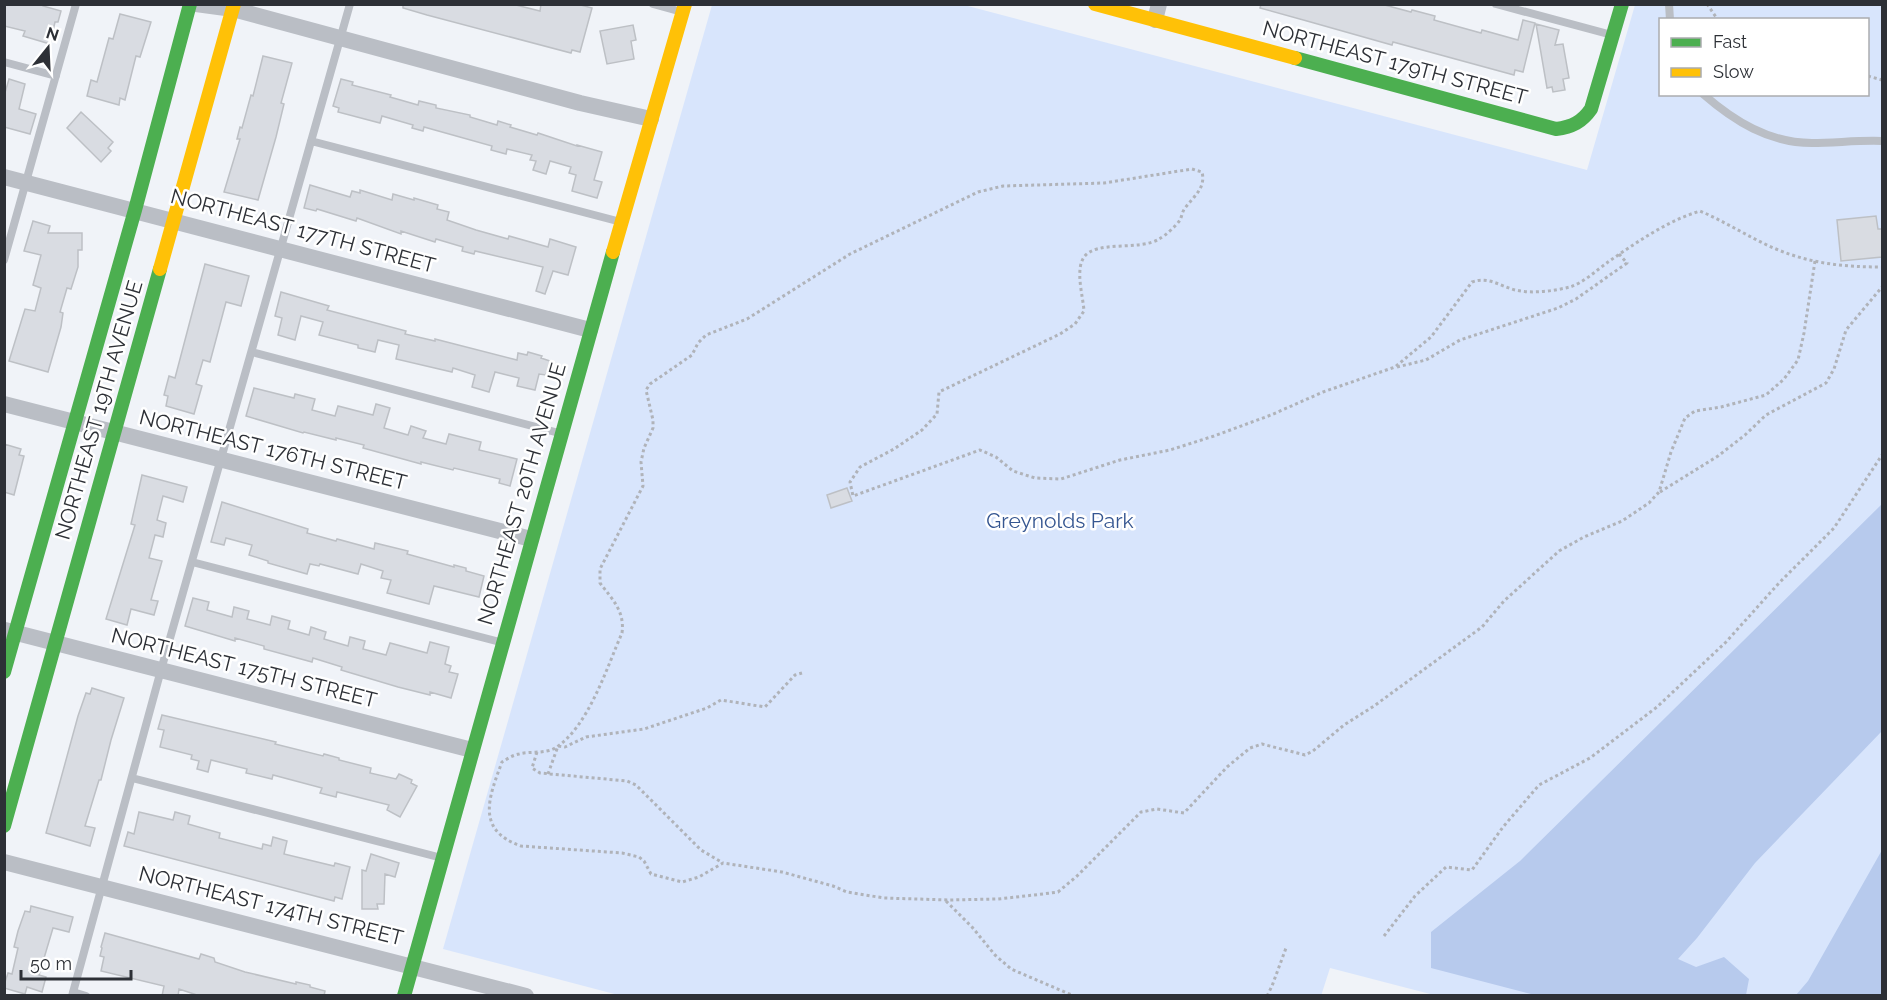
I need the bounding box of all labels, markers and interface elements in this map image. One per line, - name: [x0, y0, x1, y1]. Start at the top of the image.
- street label: NORTHEAST 179TH STREET: [1260, 15, 1530, 110]
- north arrow: [18, 18, 78, 78]
- legend: [1659, 18, 1869, 96]
- text: N: [44, 23, 61, 45]
- text: Fast: [1713, 31, 1747, 52]
- text: Slow: [1713, 61, 1754, 82]
- street label: NORTHEAST 177TH STREET: [168, 183, 439, 278]
- street label: NORTHEAST 19TH AVENUE: [49, 277, 148, 542]
- street label: NORTHEAST 20TH AVENUE: [472, 360, 571, 628]
- street label: NORTHEAST 176TH STREET: [137, 404, 410, 495]
- park label: Greynolds Park: [986, 508, 1134, 533]
- street label: NORTHEAST 175TH STREET: [109, 622, 380, 713]
- street label: NORTHEAST 174TH STREET: [136, 861, 406, 951]
- scale bar: [21, 943, 130, 981]
- text: 50 m: [30, 953, 72, 974]

